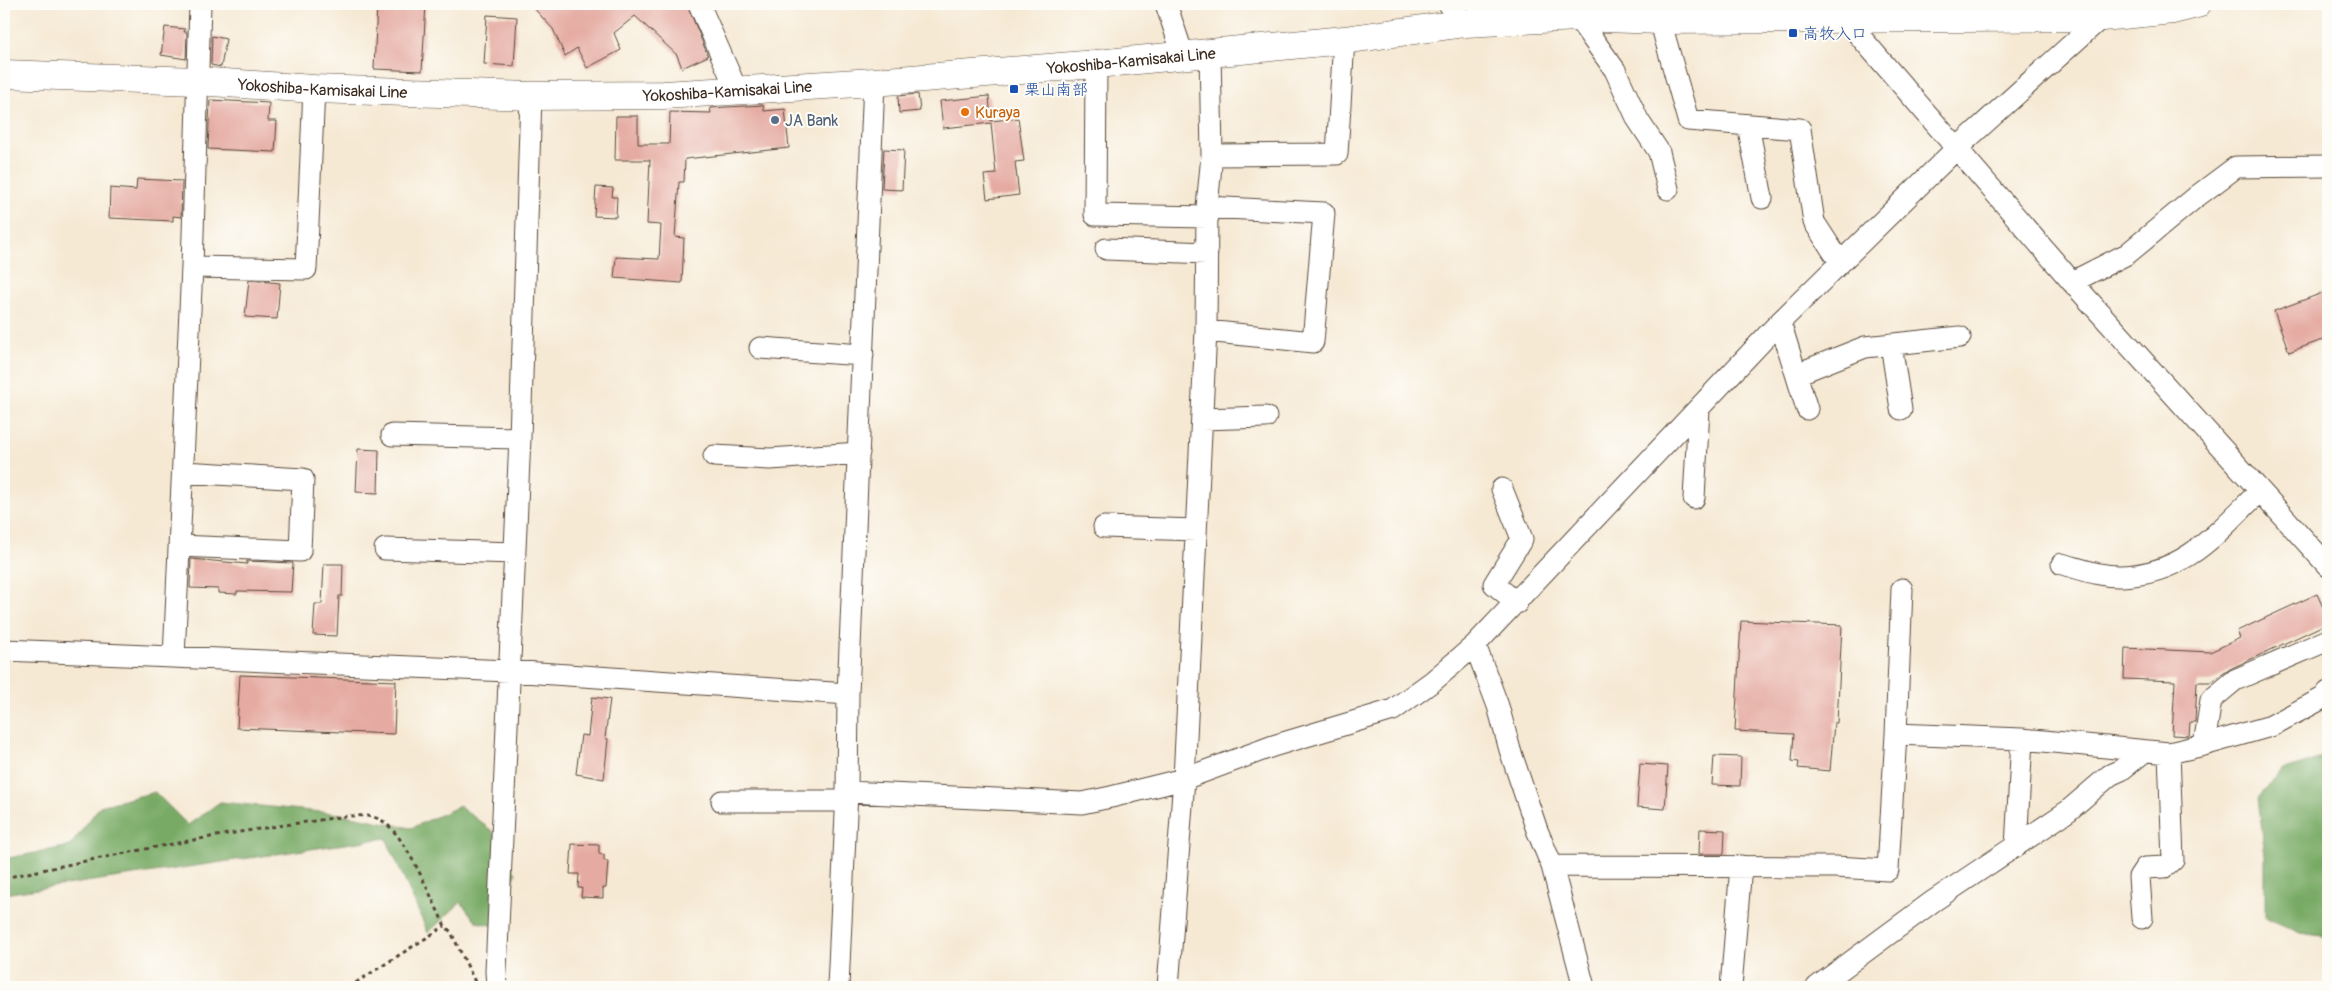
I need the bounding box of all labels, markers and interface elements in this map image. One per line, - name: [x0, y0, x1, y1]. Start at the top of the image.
- place label: 高牧入口: [1803, 24, 1867, 44]
- marker: 高牧入口: [1787, 27, 1799, 39]
- street label: Yokoshiba-Kamisakai Line: [1045, 43, 1217, 79]
- street label: Yokoshiba-Kamisakai Line: [236, 75, 408, 103]
- street label: Yokoshiba-Kamisakai Line: [642, 77, 813, 106]
- place label: 栗山南部: [1024, 80, 1088, 100]
- marker: 栗山南部: [1008, 83, 1020, 95]
- place label: Kuraya: [975, 103, 1020, 123]
- marker: Kuraya: [959, 106, 971, 118]
- place label: JA Bank: [785, 111, 839, 131]
- marker: JA Bank: [769, 114, 781, 126]

